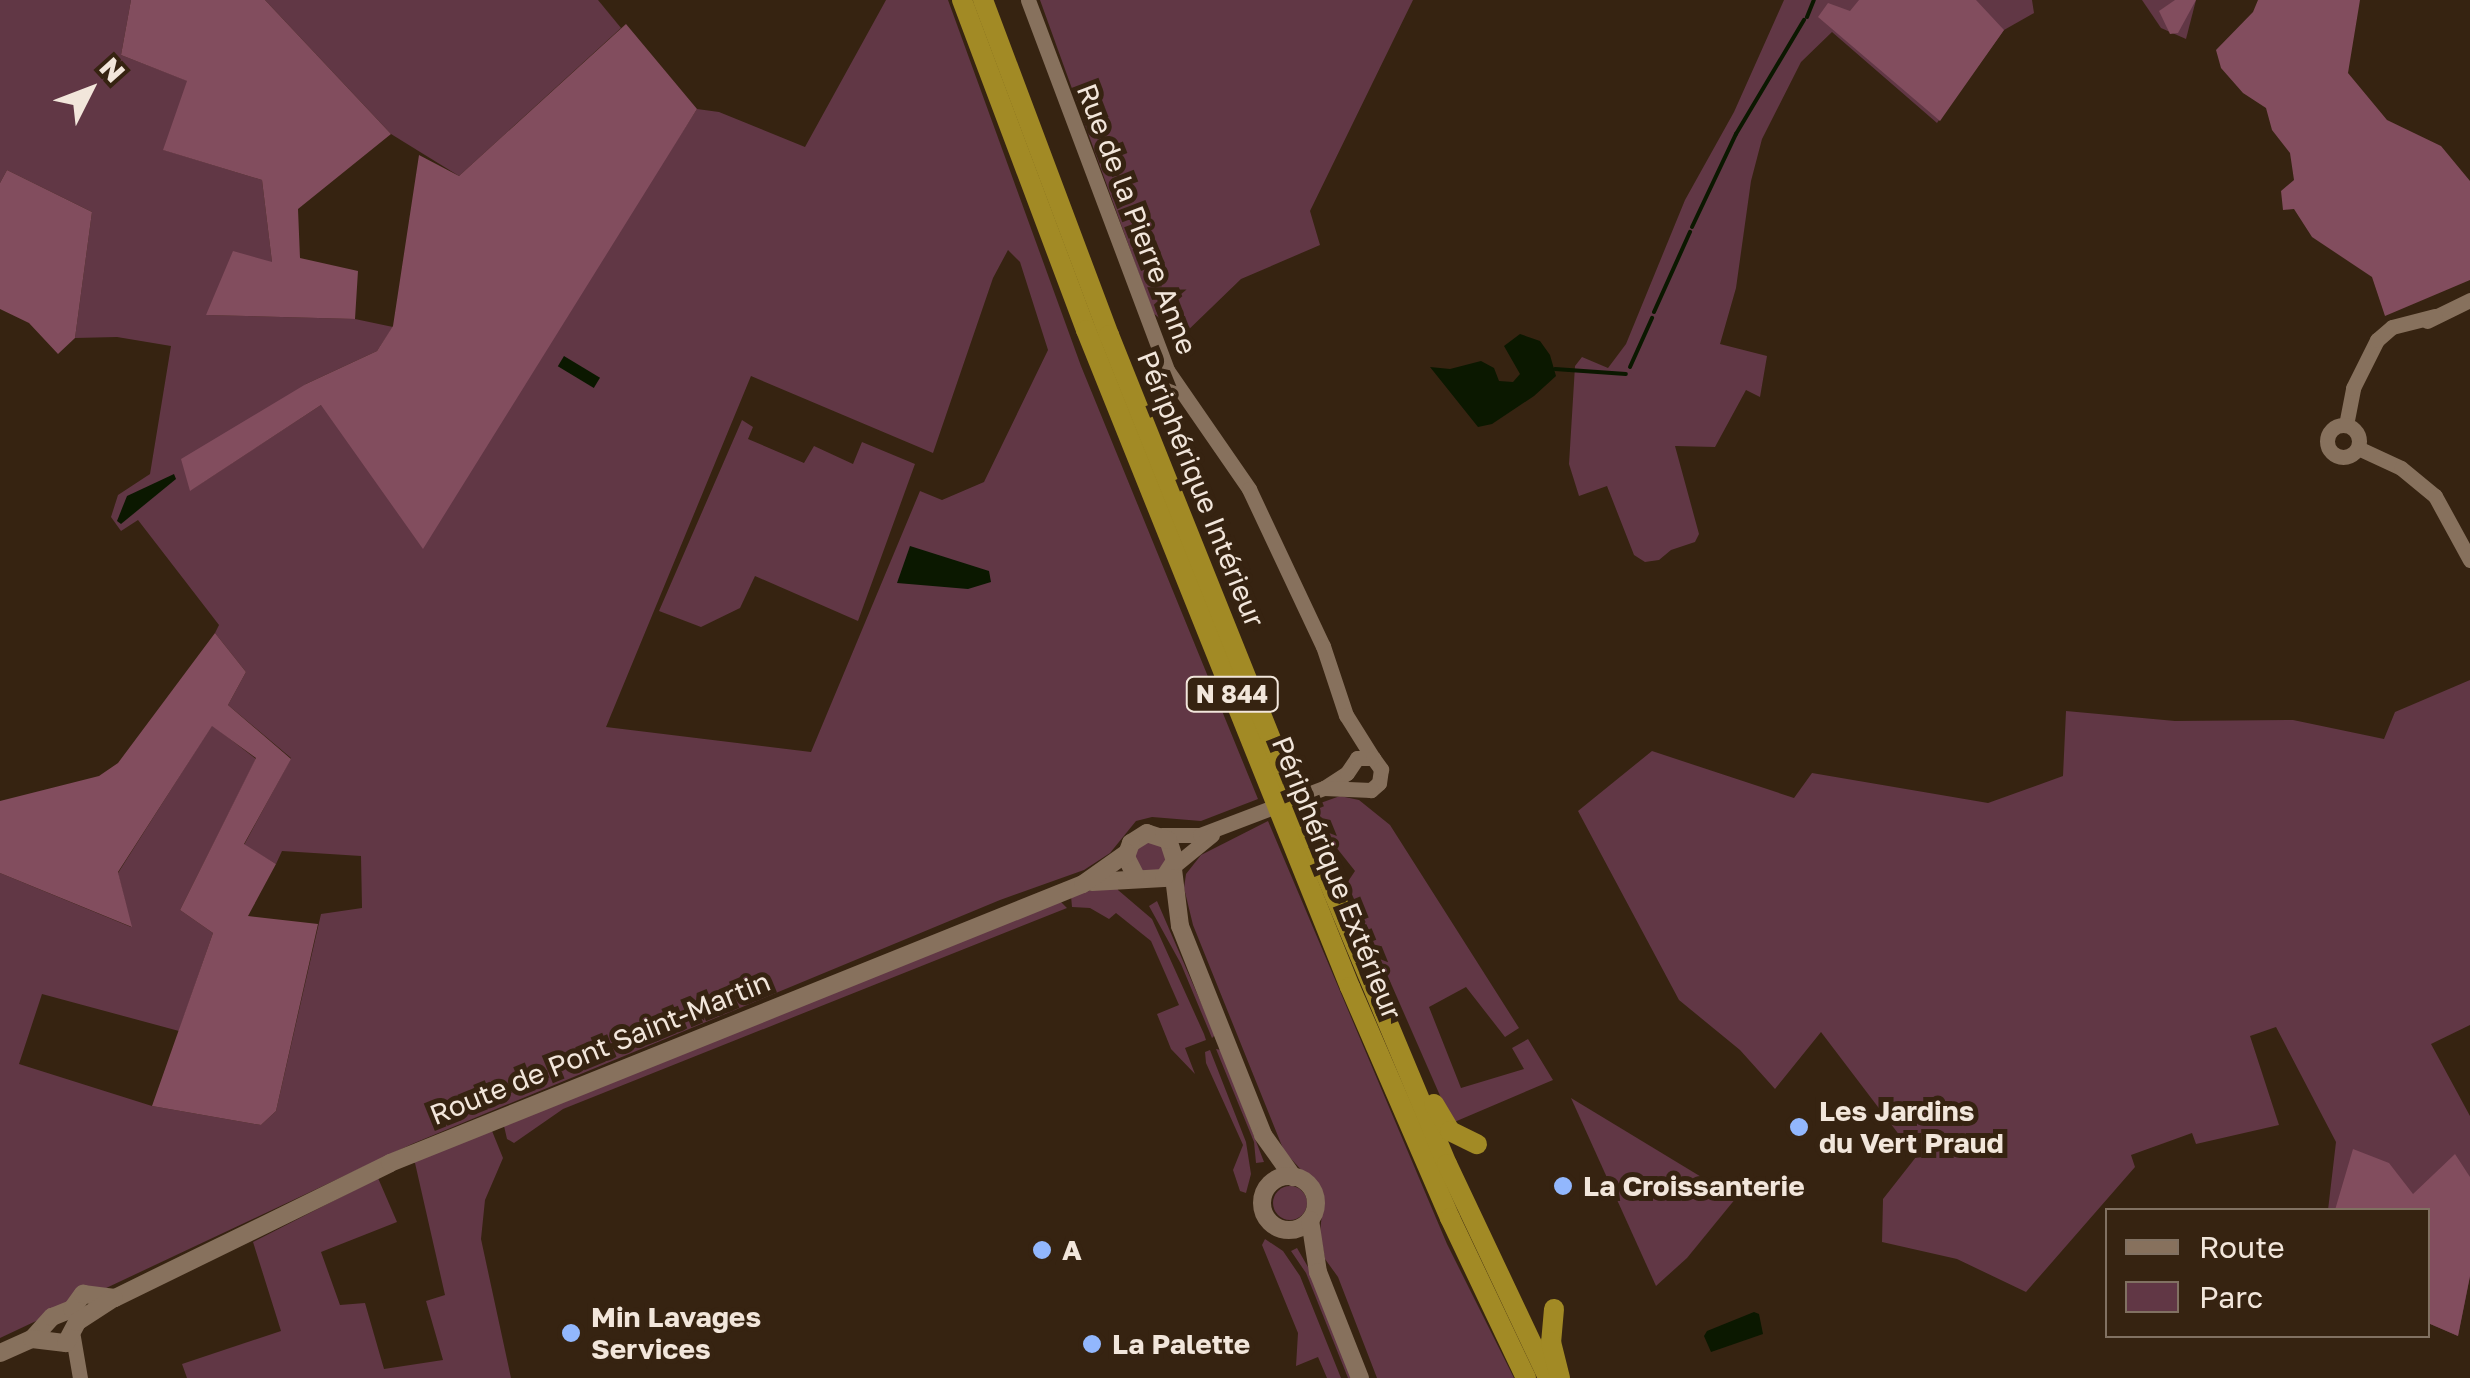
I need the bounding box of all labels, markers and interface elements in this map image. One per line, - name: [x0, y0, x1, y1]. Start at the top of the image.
- north arrow: [40, 40, 140, 140]
- text: N: [93, 51, 132, 89]
- street label: Rue de la Pierre Anne: [1070, 79, 1204, 359]
- street label: Périphérique Intérieur: [1130, 346, 1272, 632]
- road number: N 844: [1184, 674, 1280, 714]
- street label: Périphérique Extérieur: [1265, 732, 1409, 1024]
- street label: Route de Pont Saint-Martin: [425, 964, 775, 1132]
- place label: Les Jardins du Vert Praud: [1819, 1094, 2004, 1160]
- marker: Les Jardins du Vert Praud: [1788, 1116, 1810, 1138]
- place label: La Croissanterie: [1583, 1169, 1805, 1203]
- marker: La Croissanterie: [1552, 1175, 1574, 1197]
- legend: [2105, 1208, 2430, 1338]
- text: Route: [2199, 1229, 2285, 1265]
- place label: A: [1062, 1233, 1082, 1267]
- marker: A: [1031, 1239, 1053, 1261]
- text: Parc: [2199, 1279, 2263, 1315]
- place label: Min Lavages Services: [591, 1300, 761, 1366]
- marker: Min Lavages Services: [560, 1322, 582, 1344]
- place label: La Palette: [1112, 1327, 1250, 1361]
- marker: La Palette: [1081, 1333, 1103, 1355]

